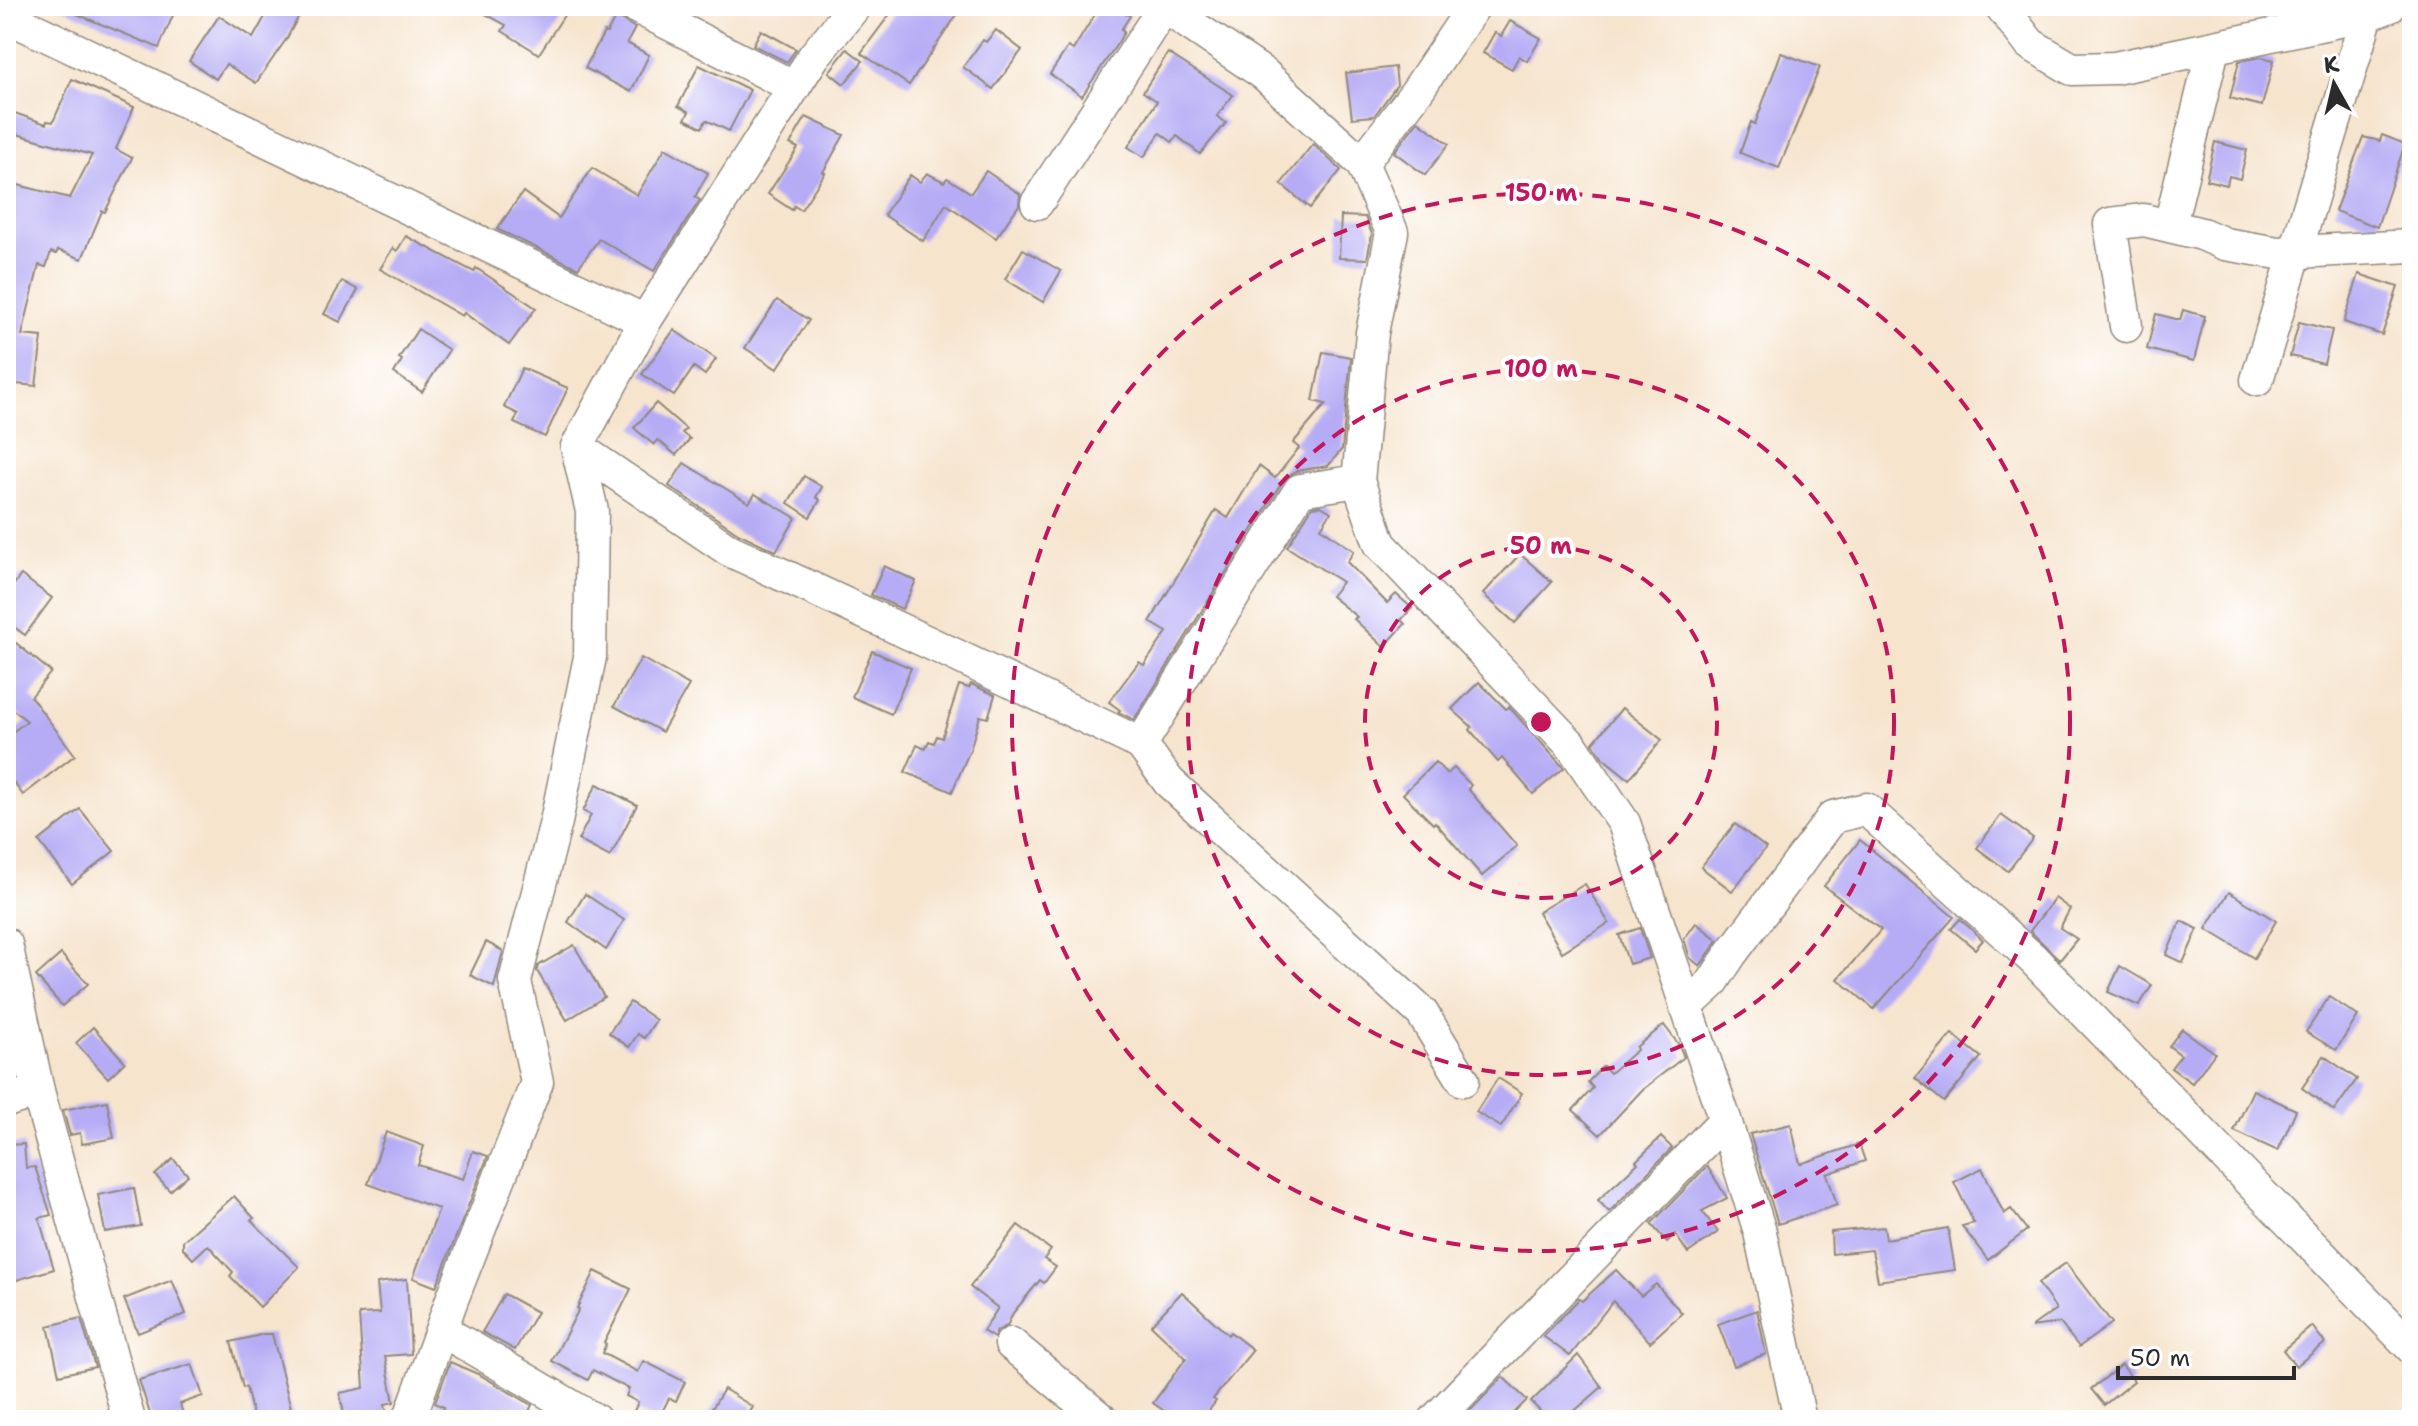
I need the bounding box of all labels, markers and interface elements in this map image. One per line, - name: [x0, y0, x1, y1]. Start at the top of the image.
- north arrow: [2294, 44, 2374, 124]
- text: K: [2322, 49, 2341, 80]
- text: 150 m: [1505, 177, 1577, 209]
- text: 100 m: [1504, 353, 1578, 385]
- text: 50 m: [1510, 530, 1572, 562]
- centre of rings: [1527, 708, 1555, 736]
- scale bar: [2118, 1330, 2294, 1380]
- text: 50 m: [2130, 1342, 2190, 1374]

